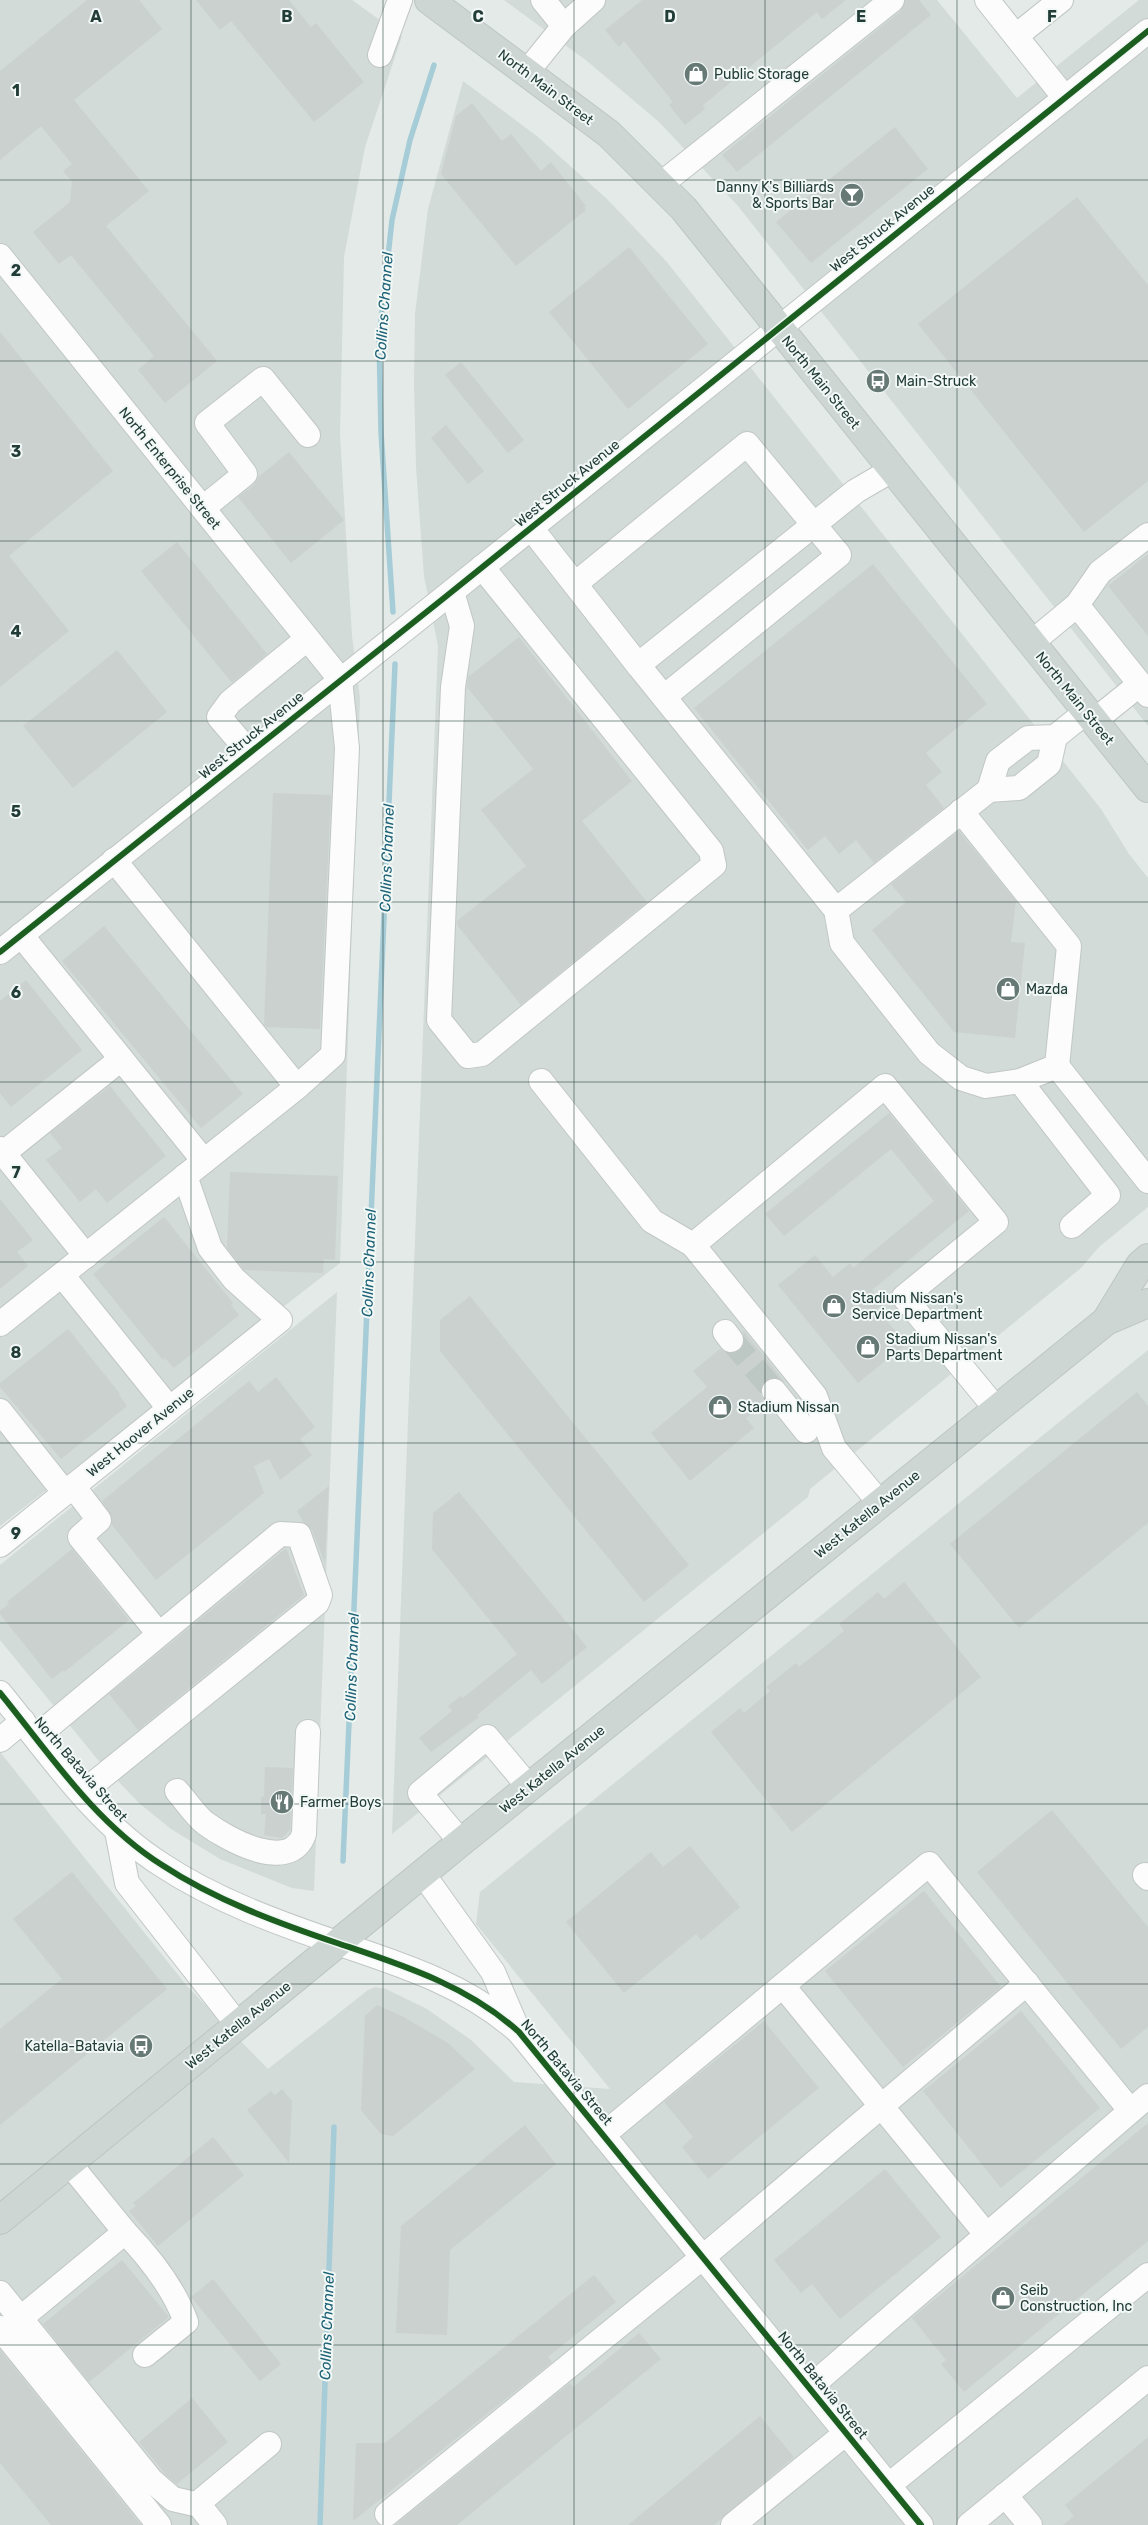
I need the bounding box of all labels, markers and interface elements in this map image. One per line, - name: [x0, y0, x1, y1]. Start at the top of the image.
- text: A: [90, 7, 102, 26]
- text: B: [281, 7, 293, 26]
- text: C: [472, 7, 484, 26]
- text: D: [664, 7, 676, 26]
- text: E: [856, 7, 866, 26]
- text: F: [1047, 7, 1057, 26]
- street label: North Main Street: [495, 46, 597, 129]
- shop icon: Public Storage: [683, 61, 709, 87]
- place label: Public Storage: [714, 66, 809, 83]
- text: 1: [12, 81, 20, 100]
- place label: Danny K's Billiards & Sports Bar: [716, 179, 835, 212]
- street label: West Struck Avenue: [827, 181, 938, 276]
- bar icon: Danny K's Billiards & Sports Bar: [839, 182, 865, 208]
- water label: Collins Channel: [371, 251, 397, 361]
- text: 2: [11, 261, 21, 280]
- street label: North Main Street: [778, 332, 864, 433]
- bus stop icon: Main-Struck: [865, 368, 891, 394]
- place label: Main-Struck: [896, 373, 977, 390]
- street label: North Enterprise Street: [115, 404, 224, 533]
- street label: West Struck Avenue: [512, 436, 623, 531]
- text: 3: [11, 442, 21, 461]
- text: 4: [11, 622, 22, 641]
- street label: North Main Street: [1032, 648, 1118, 749]
- street label: West Struck Avenue: [196, 688, 307, 783]
- text: 5: [11, 802, 21, 821]
- water label: Collins Channel: [376, 803, 398, 912]
- shop icon: Mazda: [995, 976, 1021, 1002]
- place label: Mazda: [1026, 981, 1068, 998]
- text: 6: [11, 983, 21, 1002]
- text: 7: [11, 1163, 21, 1182]
- water label: Collins Channel: [358, 1208, 380, 1317]
- place label: Stadium Nissan's Service Department: [852, 1290, 983, 1323]
- shop icon: Stadium Nissan's Service Department: [821, 1293, 847, 1319]
- place label: Stadium Nissan's Parts Department: [886, 1331, 1003, 1364]
- shop icon: Stadium Nissan's Parts Department: [855, 1334, 881, 1360]
- text: 8: [11, 1343, 22, 1362]
- street label: West Hoover Avenue: [83, 1384, 197, 1481]
- shop icon: Stadium Nissan: [707, 1394, 733, 1420]
- place label: Stadium Nissan: [738, 1399, 840, 1416]
- street label: West Katella Avenue: [811, 1467, 924, 1562]
- text: 9: [11, 1524, 21, 1543]
- water label: Collins Channel: [341, 1612, 363, 1721]
- street label: North Batavia Street: [30, 1713, 131, 1826]
- street label: West Katella Avenue: [496, 1722, 609, 1817]
- restaurant icon: Farmer Boys: [269, 1789, 295, 1815]
- place label: Farmer Boys: [300, 1794, 381, 1811]
- street label: West Katella Avenue: [182, 1978, 295, 2073]
- street label: North Batavia Street: [517, 2016, 616, 2129]
- bus stop icon: Katella-Batavia: [128, 2033, 154, 2059]
- place label: Katella-Batavia: [25, 2038, 124, 2055]
- water label: Collins Channel: [316, 2271, 338, 2380]
- place label: Seib Construction, Inc: [1020, 2282, 1133, 2315]
- shop icon: Seib Construction, Inc: [990, 2285, 1016, 2311]
- street label: North Batavia Street: [774, 2328, 872, 2443]

